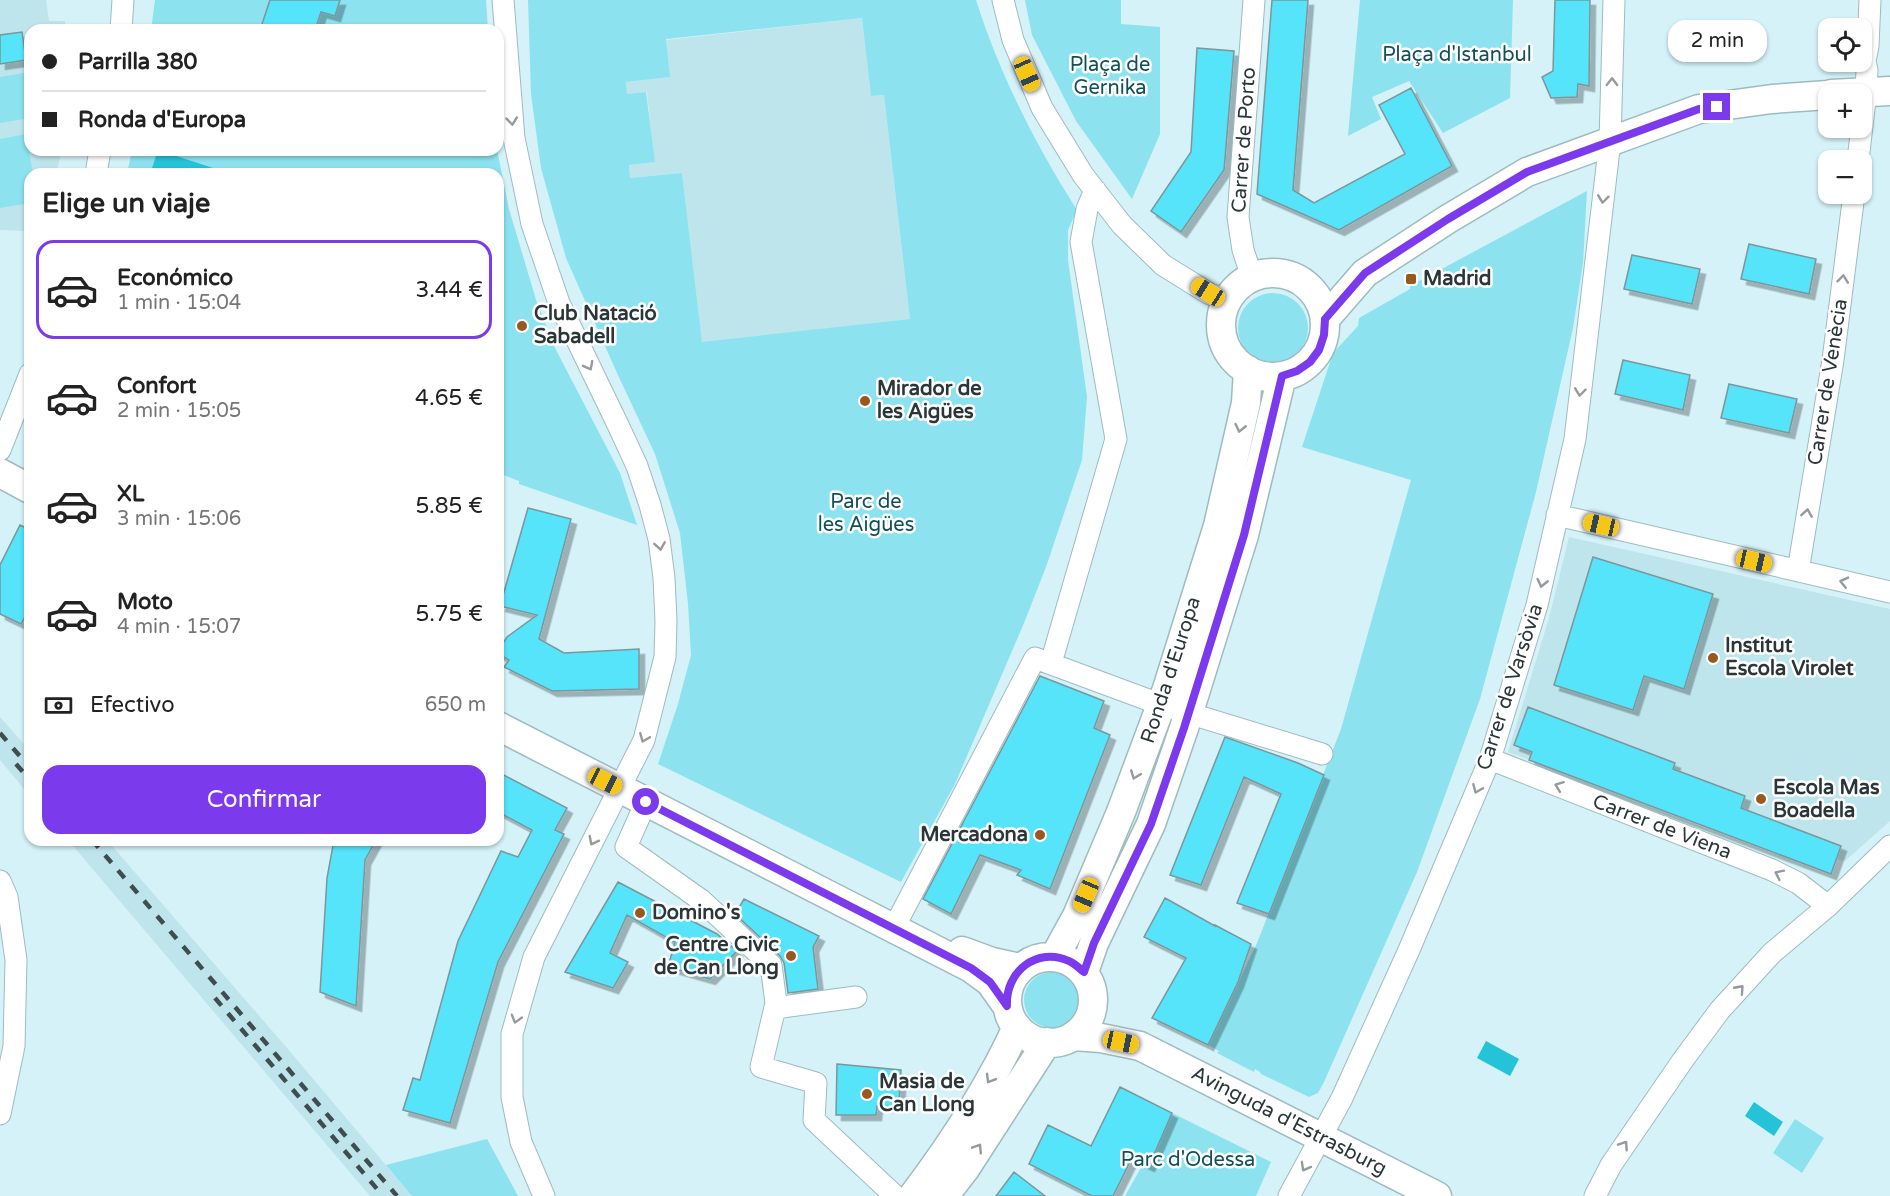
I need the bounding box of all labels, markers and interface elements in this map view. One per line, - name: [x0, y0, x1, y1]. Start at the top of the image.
- map controls: [1818, 18, 1872, 204]
- button: locate: [1818, 18, 1872, 72]
- callout: 2 min: [1668, 20, 1766, 62]
- text: 2 min: [1691, 29, 1744, 53]
- park label: Plaça d'Istanbul: [1382, 43, 1532, 67]
- text: Parrilla 380: [78, 49, 197, 75]
- park label: Plaça de Gernika: [1070, 53, 1150, 100]
- car: [1011, 54, 1043, 94]
- street label: Carrer de Porto: [1227, 66, 1261, 214]
- one-way arrow: [1606, 78, 1618, 87]
- button: +: [1818, 84, 1872, 138]
- route end: [1703, 93, 1730, 120]
- text: Ronda d'Europa: [78, 107, 246, 133]
- one-way arrow: [505, 117, 518, 126]
- button: −: [1818, 150, 1872, 204]
- text: Elige un viaje: [42, 187, 210, 220]
- one-way arrow: [1598, 194, 1610, 203]
- icon: car: [45, 263, 99, 317]
- text: Económico: [117, 265, 233, 291]
- place label: Madrid: [1423, 267, 1491, 291]
- marker: Madrid: [1404, 272, 1418, 286]
- one-way arrow: [1837, 274, 1849, 284]
- car: [1188, 275, 1228, 309]
- text: 3.44 €: [416, 277, 483, 303]
- text: 1 min · 15:04: [117, 291, 241, 315]
- street label: Carrer de Venècia: [1803, 297, 1853, 467]
- place label: Club Natació Sabadell: [534, 302, 657, 349]
- marker: Club Natació Sabadell: [515, 319, 529, 333]
- one-way arrow: [582, 360, 593, 370]
- icon: car: [45, 371, 99, 425]
- text: Confort: [117, 373, 196, 399]
- place label: Mirador de les Aigües: [877, 377, 982, 424]
- text: 4.65 €: [415, 385, 483, 411]
- one-way arrow: [1575, 388, 1587, 397]
- marker: Mirador de les Aigües: [858, 394, 872, 408]
- text: 2 min · 15:05: [117, 399, 241, 423]
- one-way arrow: [1234, 423, 1247, 433]
- icon: car: [45, 479, 99, 533]
- text: XL: [117, 481, 144, 507]
- park label: Parc de les Aigües: [818, 490, 914, 537]
- text: 5.85 €: [415, 493, 483, 519]
- text: 3 min · 15:06: [117, 507, 241, 531]
- one-way arrow: [1800, 509, 1813, 519]
- car: [1581, 512, 1621, 538]
- one-way arrow: [653, 541, 666, 551]
- car: [1734, 548, 1774, 574]
- one-way arrow: [1839, 576, 1849, 589]
- one-way arrow: [1536, 578, 1549, 588]
- icon: car: [45, 587, 99, 641]
- text: Moto: [117, 589, 173, 615]
- street label: Ronda d'Europa: [1136, 594, 1206, 746]
- text: 5.75 €: [416, 601, 483, 627]
- street label: Carrer de Varsòvia: [1472, 601, 1548, 773]
- text: 4 min · 15:07: [117, 615, 241, 639]
- place label: Institut Escola Virolet: [1725, 634, 1854, 681]
- marker: Institut Escola Virolet: [1706, 651, 1720, 665]
- icon: cash: [42, 689, 75, 722]
- text: Efectivo: [90, 692, 175, 718]
- text: 650 m: [425, 693, 486, 717]
- one-way arrow: [639, 732, 651, 743]
- button: Confirmar: [42, 765, 486, 834]
- car: [585, 765, 625, 797]
- one-way arrow: [1130, 769, 1142, 780]
- place label: Escola Mas Boadella: [1773, 776, 1880, 823]
- one-way arrow: [1554, 781, 1565, 794]
- one-way arrow: [1472, 783, 1484, 794]
- route start: [632, 788, 659, 815]
- street label: Carrer de Viena: [1589, 789, 1735, 865]
- marker: Escola Mas Boadella: [1754, 792, 1768, 806]
- place label: Mercadona: [920, 823, 1028, 847]
- marker: Mercadona: [1033, 828, 1047, 842]
- one-way arrow: [589, 834, 601, 845]
- one-way arrow: [1775, 870, 1786, 881]
- car: [1071, 875, 1101, 915]
- place label: Domino's: [652, 901, 741, 925]
- marker: Domino's: [633, 906, 647, 920]
- place label: Centre Civic de Can Llong: [654, 933, 779, 980]
- marker: Centre Civic de Can Llong: [784, 949, 798, 963]
- one-way arrow: [1733, 985, 1744, 995]
- one-way arrow: [511, 1013, 523, 1024]
- car: [1102, 1029, 1140, 1055]
- street label: Avinguda d'Estrasburg: [1187, 1061, 1391, 1181]
- place label: Masia de Can Llong: [879, 1070, 975, 1117]
- one-way arrow: [985, 1073, 997, 1083]
- marker: Masia de Can Llong: [860, 1087, 874, 1101]
- one-way arrow: [1617, 1141, 1628, 1152]
- one-way arrow: [971, 1144, 982, 1155]
- park label: Parc d'Odessa: [1121, 1148, 1255, 1172]
- one-way arrow: [1301, 1160, 1312, 1171]

